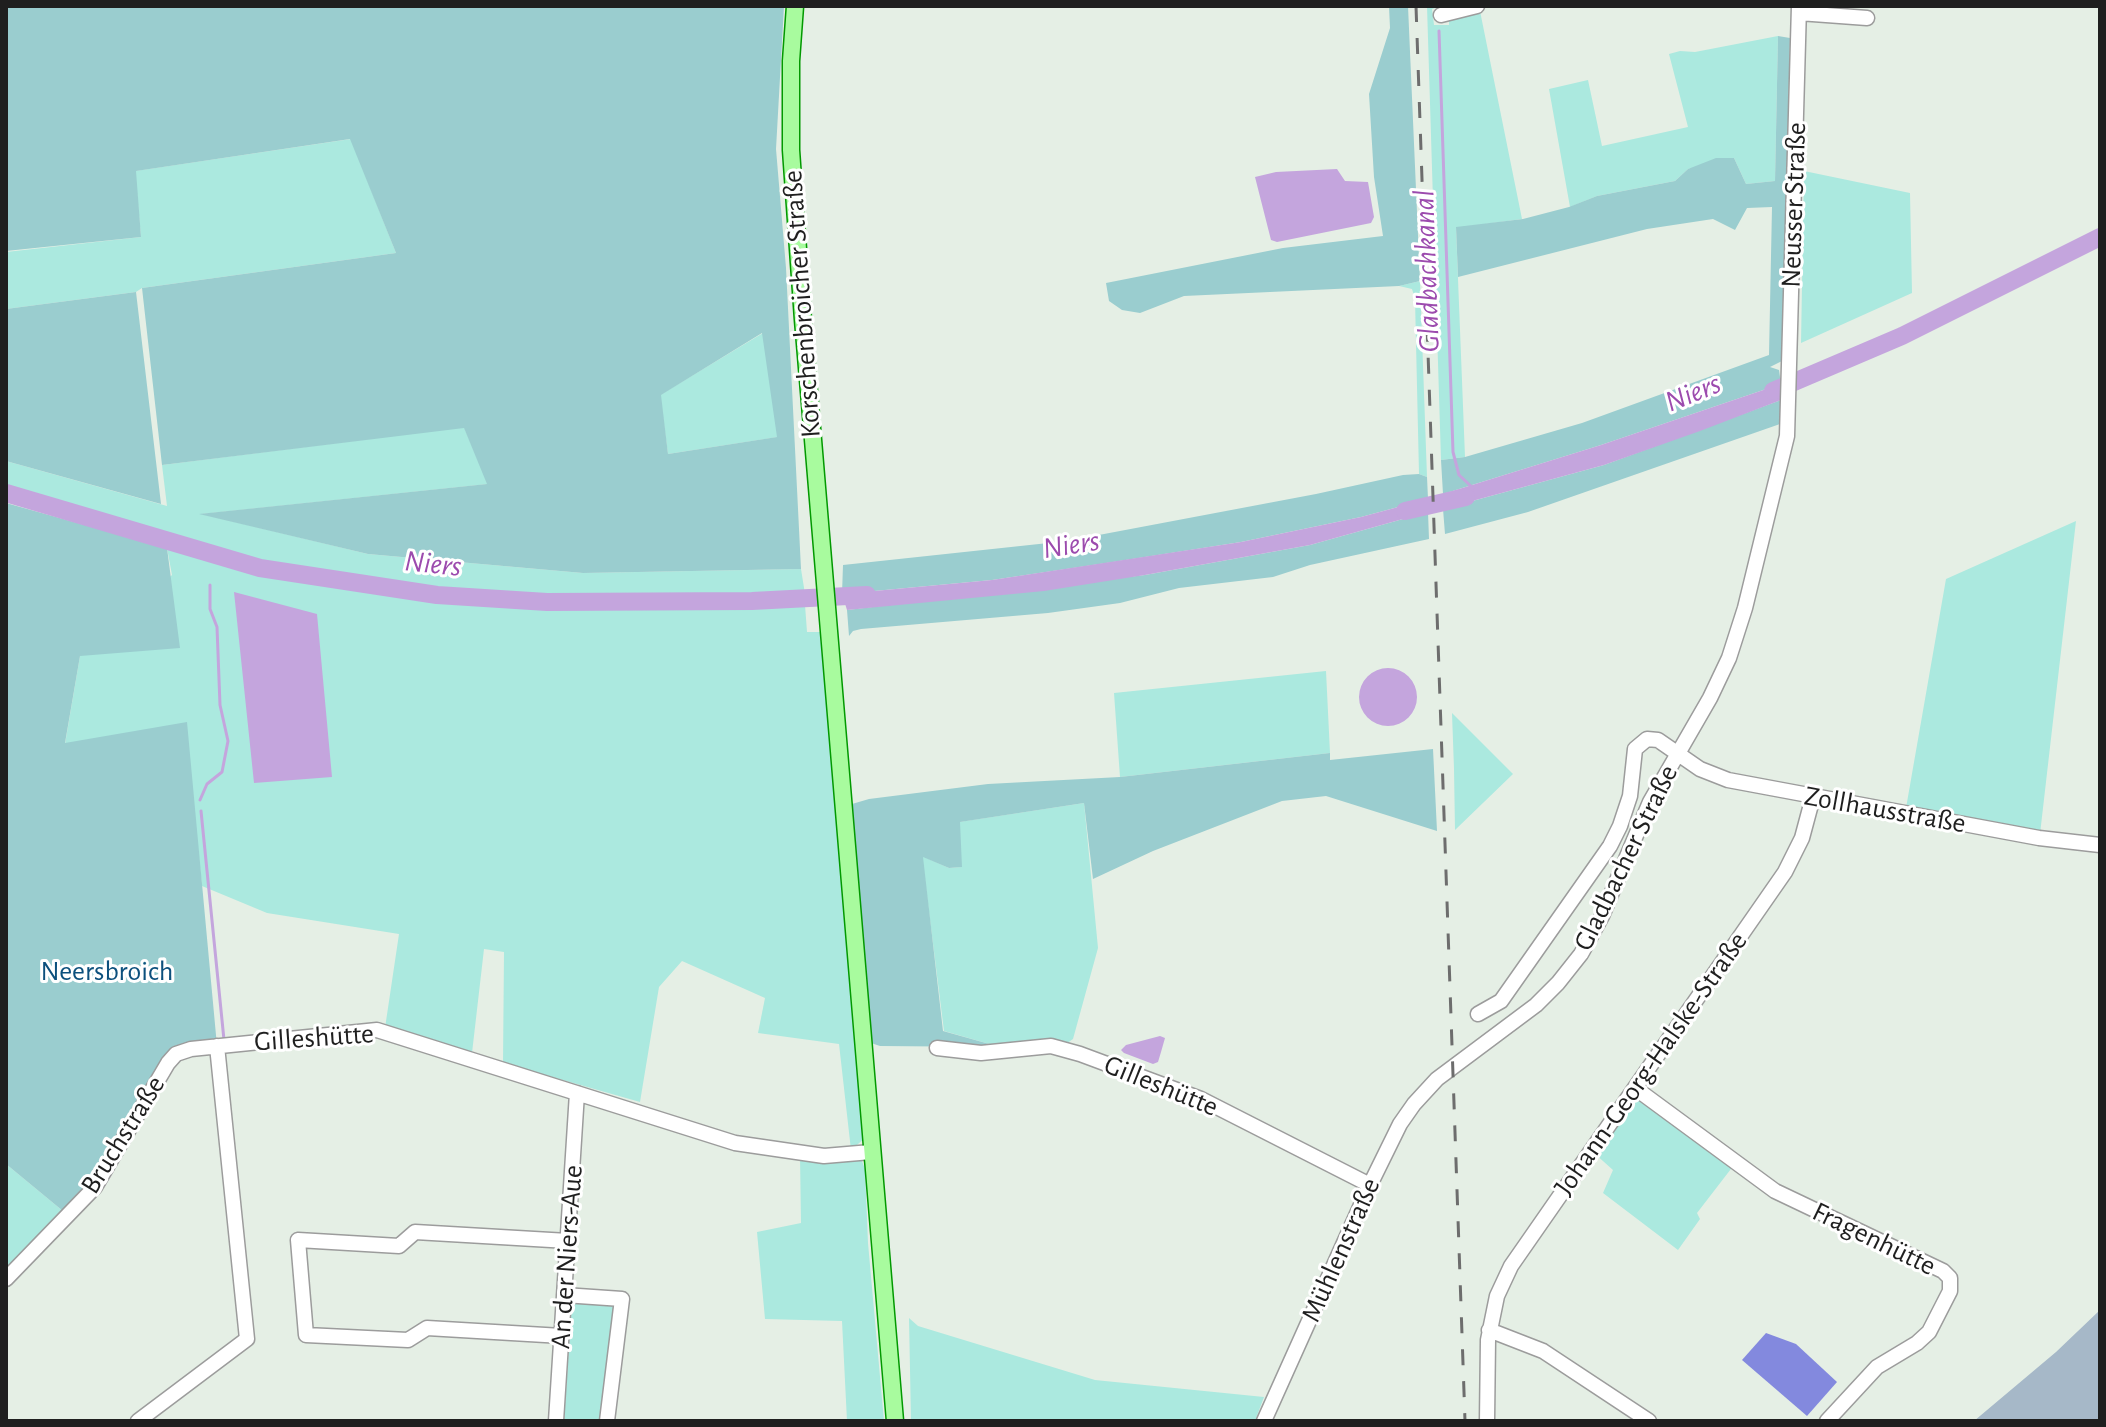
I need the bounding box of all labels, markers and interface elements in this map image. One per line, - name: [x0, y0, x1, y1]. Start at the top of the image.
- street label: Neusser Straße: [1774, 122, 1814, 288]
- street label: Korschenbroicher Straße: [776, 169, 828, 439]
- water label: Gladbachkanal: [1406, 189, 1448, 353]
- water label: Niers: [1660, 366, 1726, 420]
- water label: Niers: [1040, 523, 1102, 567]
- water label: Niers: [403, 543, 463, 585]
- street label: Gladbacher Straße: [1567, 760, 1685, 956]
- street label: Zollhausstraße: [1802, 779, 1968, 841]
- street label: Johann-Georg-Halske-Straße: [1547, 926, 1755, 1202]
- park label: Neersbroich: [41, 955, 173, 989]
- street label: Gilleshütte: [253, 1017, 375, 1059]
- street label: Gilleshütte: [1099, 1048, 1223, 1124]
- street label: Bruchstraße: [74, 1070, 172, 1200]
- street label: An der Niers-Aue: [544, 1164, 590, 1350]
- street label: Mühlenstraße: [1294, 1173, 1388, 1327]
- street label: Fragenhütte: [1807, 1195, 1941, 1283]

